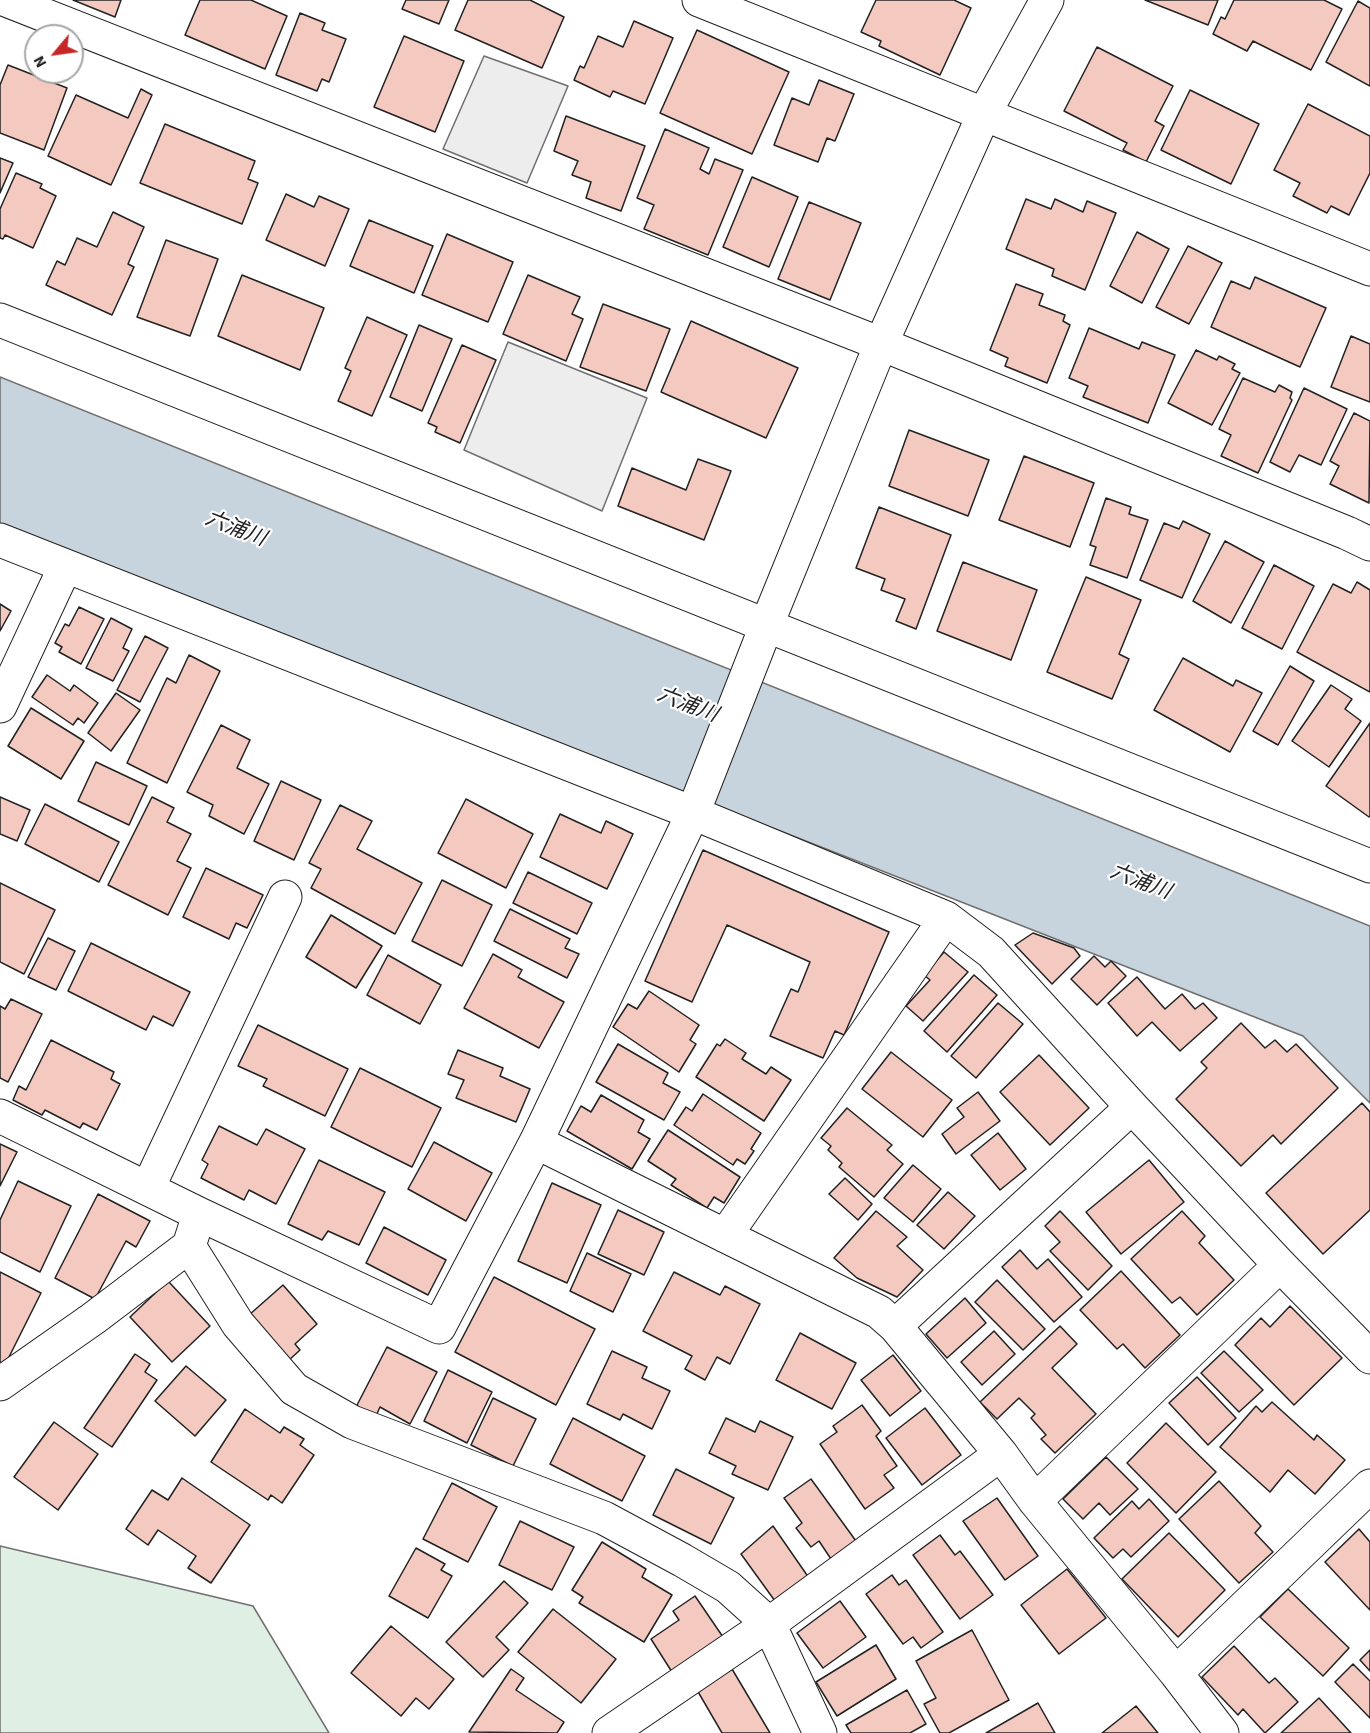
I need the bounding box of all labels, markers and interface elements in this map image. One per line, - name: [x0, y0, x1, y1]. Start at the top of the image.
- north arrow: [24, 24, 84, 84]
- text: N: [28, 52, 52, 72]
- water label: 六浦川: [201, 507, 269, 553]
- water label: 六浦川: [653, 683, 721, 729]
- water label: 六浦川: [1106, 860, 1174, 906]

